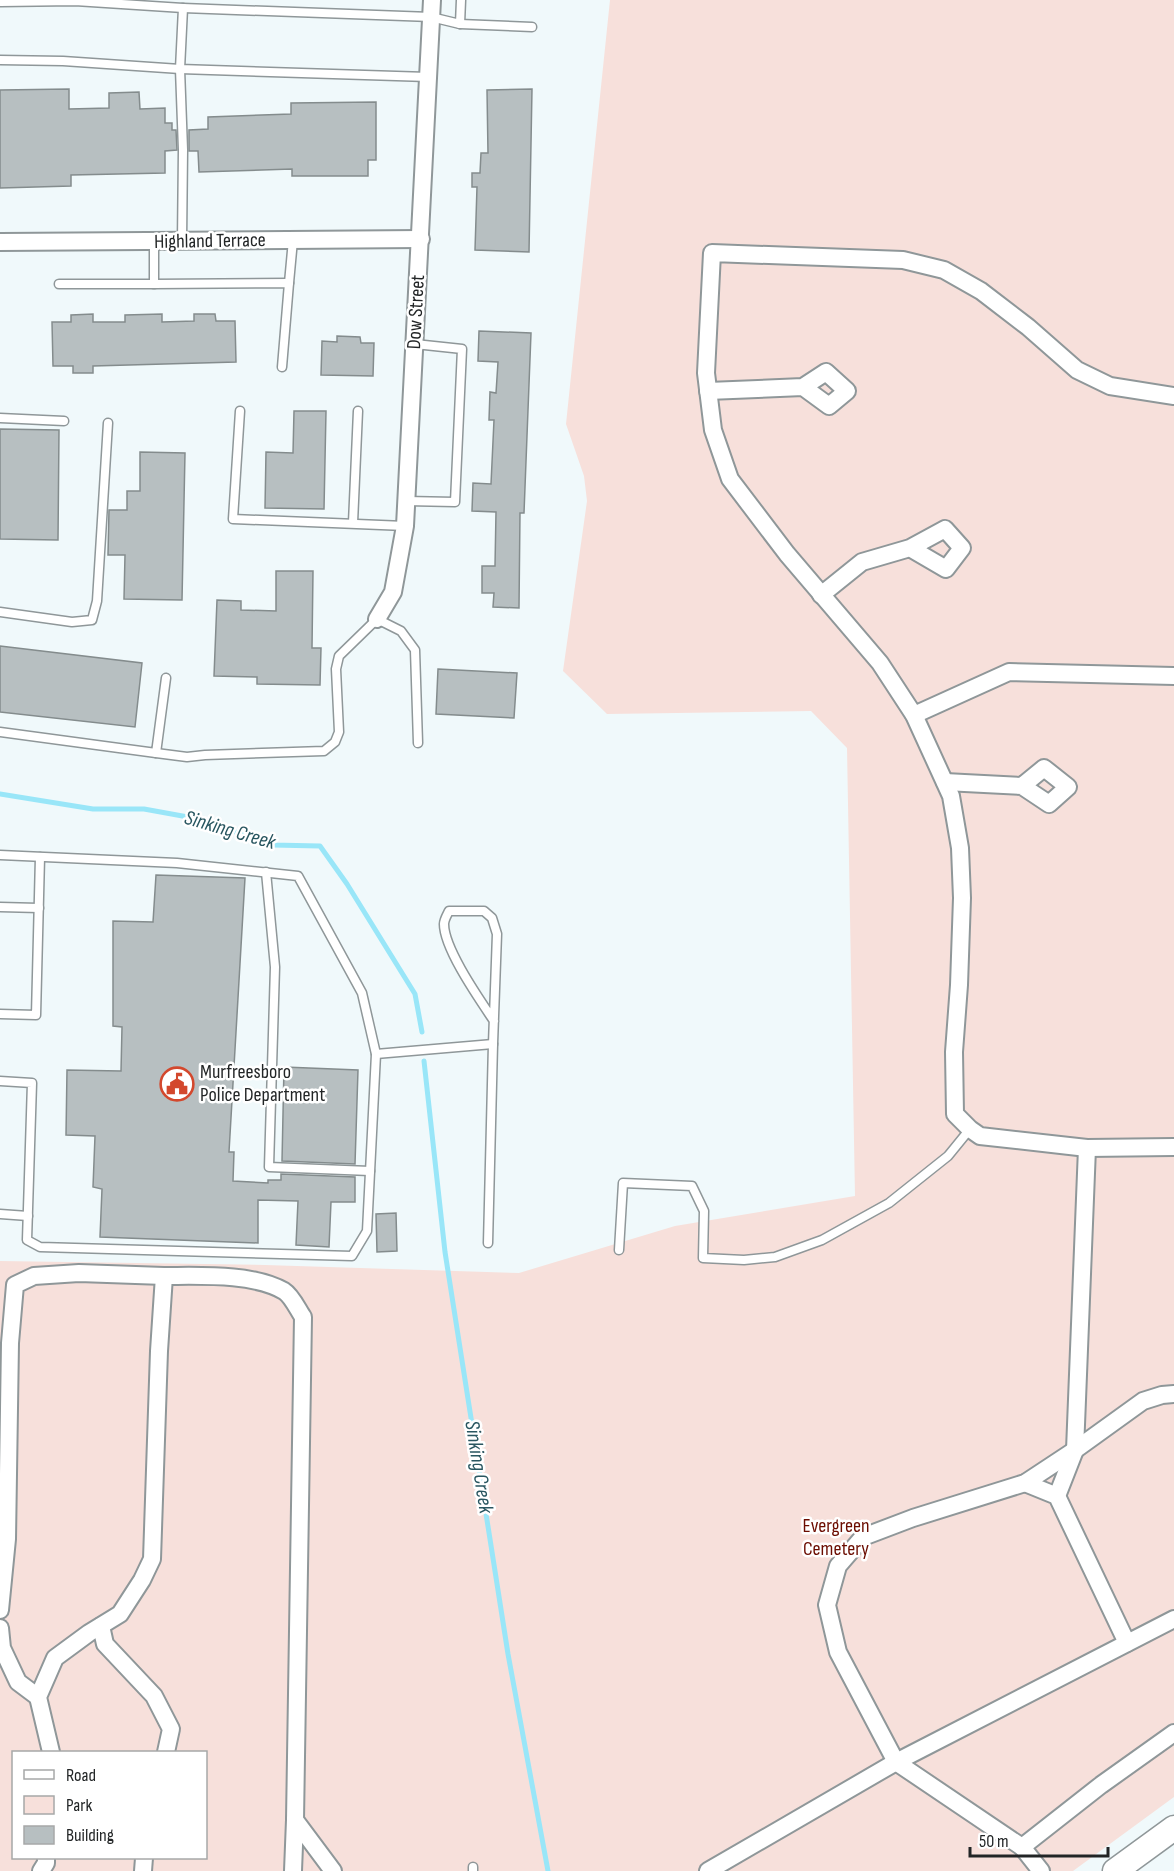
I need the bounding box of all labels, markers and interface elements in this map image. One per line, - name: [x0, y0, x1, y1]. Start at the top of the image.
- street label: Highland Terrace: [154, 228, 266, 254]
- street label: Dow Street: [402, 274, 430, 350]
- water label: Sinking Creek: [182, 805, 279, 855]
- place label: Murfreesboro Police Department: [200, 1060, 325, 1107]
- public building icon: Murfreesboro Police Department: [159, 1066, 195, 1102]
- water label: Sinking Creek: [459, 1419, 499, 1516]
- park label: Evergreen Cemetery: [802, 1514, 870, 1561]
- legend: [12, 1751, 207, 1859]
- text: Road: [66, 1765, 96, 1786]
- text: Park: [66, 1795, 92, 1816]
- scale bar: [970, 1820, 1108, 1858]
- text: Building: [66, 1825, 114, 1846]
- text: 50 m: [979, 1831, 1009, 1852]

